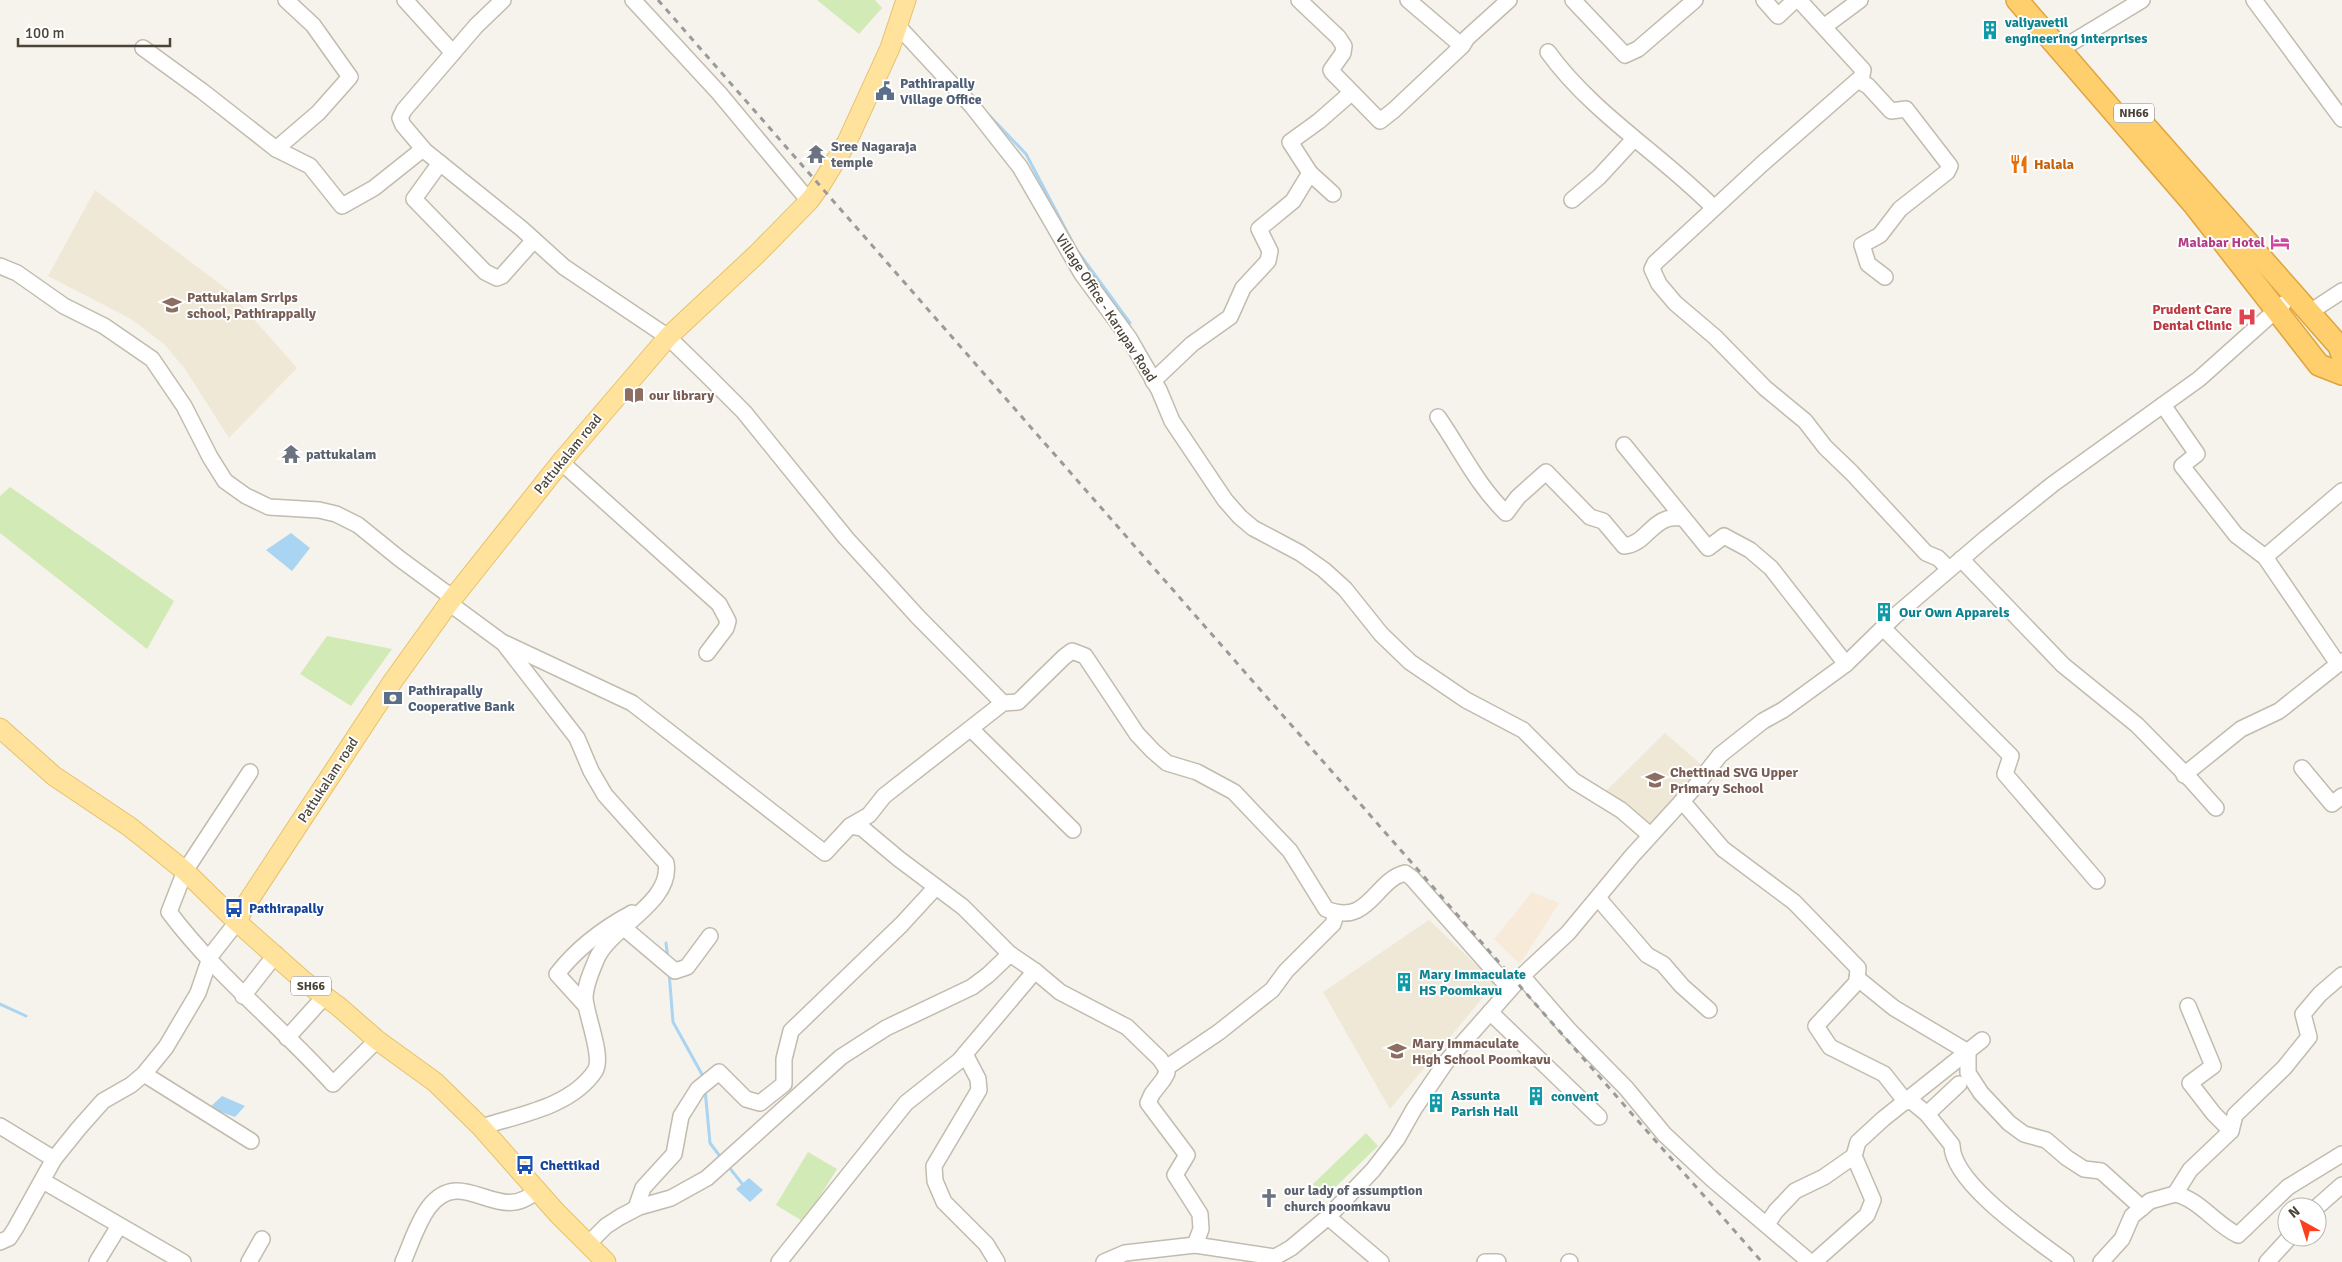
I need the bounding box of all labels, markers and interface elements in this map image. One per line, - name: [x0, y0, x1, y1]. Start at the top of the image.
- place label: valiyavetil engineering interprises: [2004, 14, 2147, 47]
- scale bar: [18, 15, 170, 47]
- building icon: valiyavetil engineering interprises: [1979, 19, 2001, 41]
- text: 100 m: [25, 24, 65, 42]
- place label: Pathirapally Village Office: [900, 75, 982, 108]
- public building icon: Pathirapally Village Office: [874, 80, 896, 102]
- road number: NH66: [2114, 104, 2154, 122]
- place label: Sree Nagaraja temple: [830, 138, 917, 171]
- temple icon: Sree Nagaraja temple: [805, 143, 827, 165]
- restaurant icon: Halala: [2008, 153, 2030, 175]
- place label: Halala: [2034, 156, 2074, 173]
- street label: Village Office - Karupav Road: [1052, 231, 1160, 385]
- hotel icon: Malabar Hotel: [2269, 231, 2291, 253]
- place label: Malabar Hotel: [2178, 234, 2266, 251]
- place label: Pattukalam Srrlps school, Pathirappally: [187, 289, 316, 322]
- school or university icon: Pattukalam Srrlps school, Pathirappally: [161, 294, 183, 316]
- place label: Prudent Care Dental Clinic: [2152, 301, 2232, 334]
- hospital icon: Prudent Care Dental Clinic: [2236, 306, 2258, 328]
- library icon: our library: [623, 384, 645, 406]
- place label: our library: [649, 387, 714, 404]
- street label: Pattukalam road: [530, 410, 606, 498]
- temple icon: pattukalam: [280, 443, 302, 465]
- place label: pattukalam: [306, 446, 376, 463]
- building icon: Our Own Apparels: [1873, 601, 1895, 623]
- place label: Our Own Apparels: [1899, 604, 2009, 621]
- place label: Pathirapally Cooperative Bank: [408, 682, 515, 715]
- bank icon: Pathirapally Cooperative Bank: [382, 687, 404, 709]
- street label: Pattukalam road: [294, 734, 362, 826]
- place label: Chettinad SVG Upper Primary School: [1670, 764, 1799, 797]
- school or university icon: Chettinad SVG Upper Primary School: [1644, 769, 1666, 791]
- bus stop icon: Pathirapally: [223, 897, 245, 919]
- place label: Pathirapally: [249, 900, 324, 917]
- place label: Mary Immaculate HS Poomkavu: [1419, 966, 1526, 999]
- building icon: Mary Immaculate HS Poomkavu: [1393, 971, 1415, 993]
- road number: SH66: [291, 976, 331, 996]
- place label: Mary Immaculate High School Poomkavu: [1412, 1035, 1551, 1068]
- school or university icon: Mary Immaculate High School Poomkavu: [1386, 1040, 1408, 1062]
- building icon: convent: [1525, 1085, 1547, 1107]
- place label: Assunta Parish Hall: [1451, 1087, 1519, 1120]
- place label: convent: [1551, 1088, 1600, 1105]
- building icon: Assunta Parish Hall: [1425, 1092, 1447, 1114]
- bus stop icon: Chettikad: [514, 1154, 536, 1176]
- place label: Chettikad: [540, 1157, 600, 1174]
- place label: our lady of assumption church poomkavu: [1284, 1182, 1423, 1215]
- church icon: our lady of assumption church poomkavu: [1258, 1187, 1280, 1209]
- north arrow: [2277, 1197, 2327, 1247]
- text: N: [2285, 1203, 2303, 1222]

